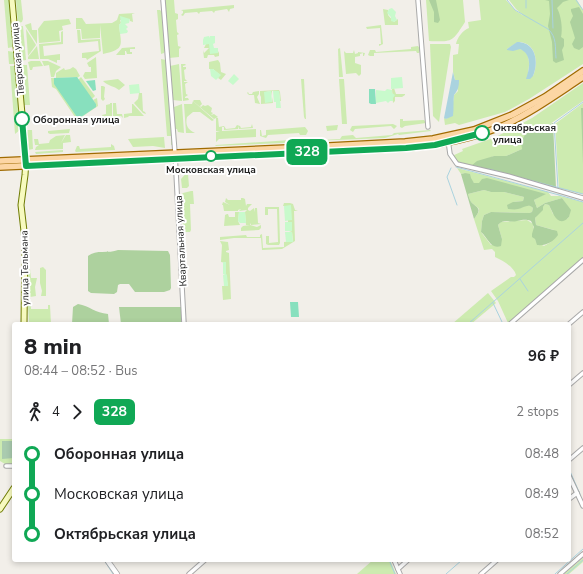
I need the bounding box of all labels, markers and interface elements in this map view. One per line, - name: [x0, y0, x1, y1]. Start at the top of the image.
- street label: Тверская улица: [8, 22, 28, 96]
- marker: Оборонная улица: [14, 111, 30, 127]
- place label: Оборонная улица: [33, 113, 120, 127]
- place label: Октябрьская улица: [493, 121, 556, 147]
- marker: Октябрьская улица: [474, 125, 490, 141]
- line badge: 328: [284, 139, 330, 165]
- text: 328: [294, 142, 320, 161]
- marker: Московская улица: [205, 150, 217, 162]
- place label: Московская улица: [166, 163, 256, 177]
- street label: Квартальная улица: [172, 195, 190, 287]
- street label: улица Тельмана: [17, 230, 33, 306]
- text: 8 min: [24, 332, 82, 362]
- text: 96 ₽: [528, 346, 559, 366]
- text: 08:44 – 08:52 · Bus: [24, 362, 138, 380]
- icon: walk: [24, 401, 46, 423]
- icon: forward: [66, 401, 88, 423]
- text: 328: [102, 402, 127, 421]
- text: 4: [52, 403, 60, 421]
- text: 2 stops: [516, 403, 559, 421]
- text: Оборонная улица: [54, 444, 184, 464]
- text: 08:48: [525, 445, 559, 463]
- text: Московская улица: [54, 484, 184, 504]
- text: 08:49: [525, 485, 559, 503]
- text: Октябрьская улица: [54, 524, 196, 544]
- text: 08:52: [525, 525, 559, 543]

